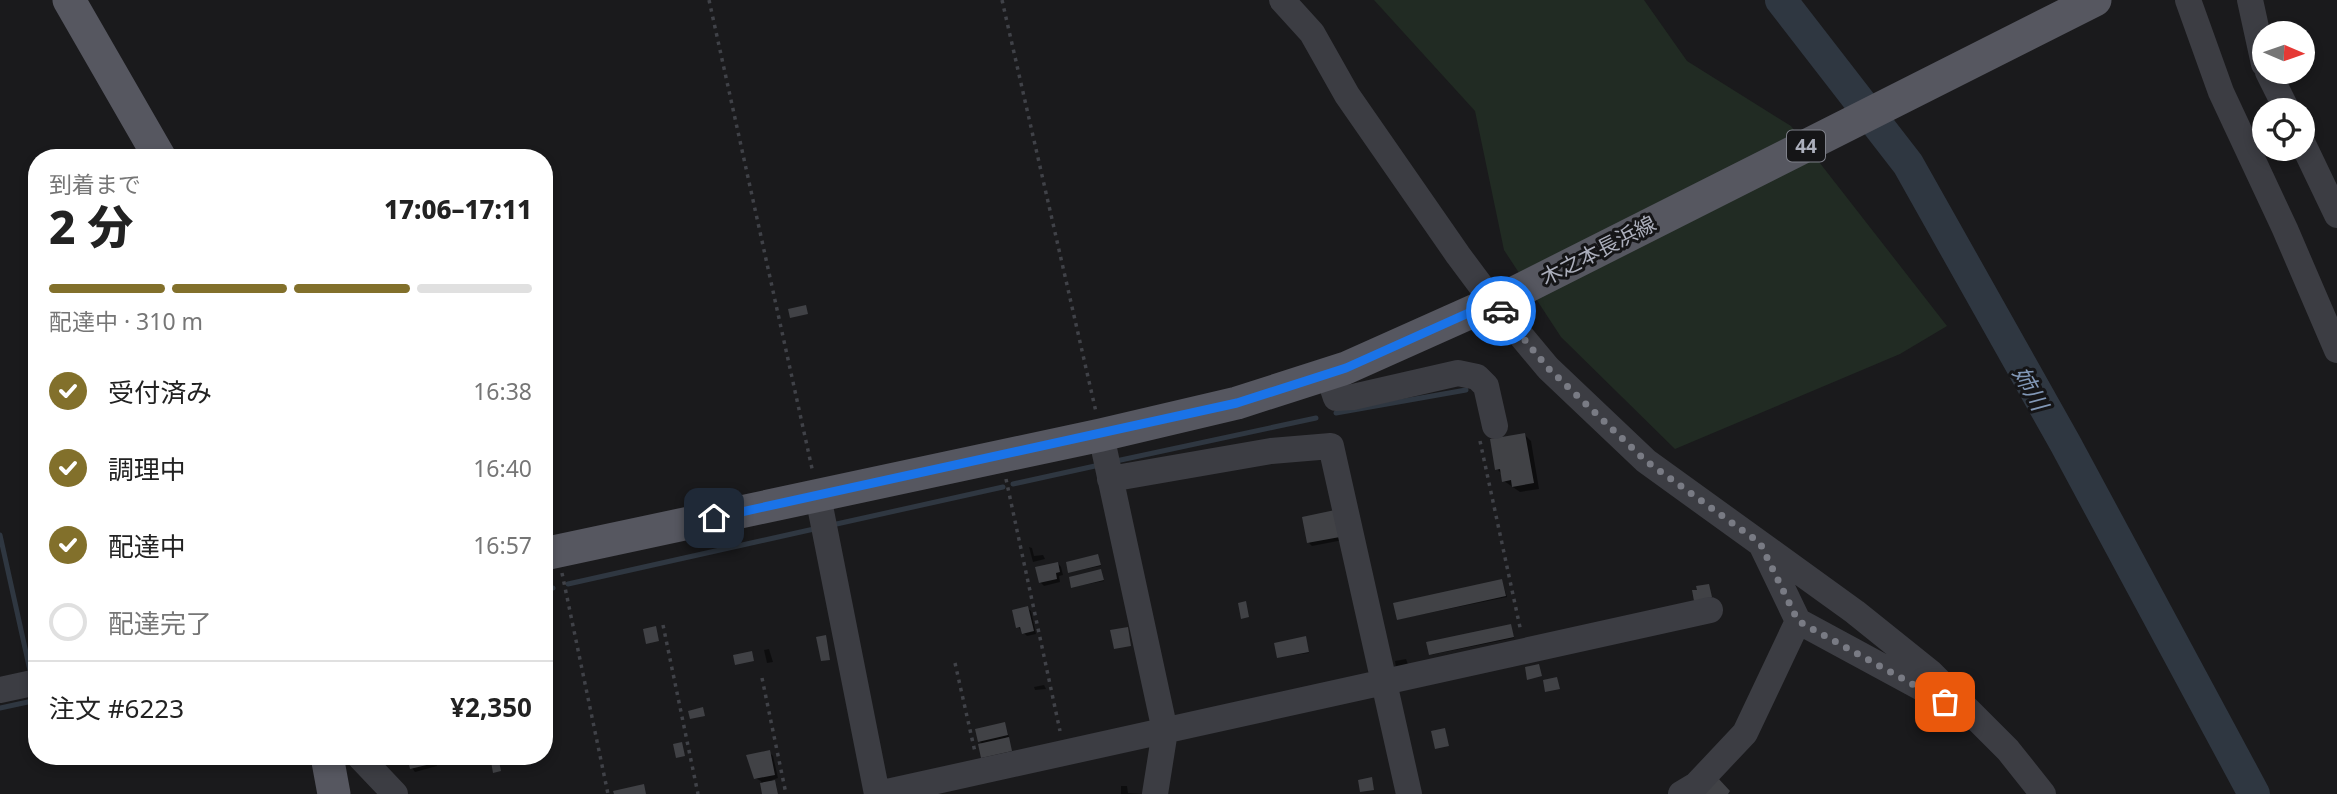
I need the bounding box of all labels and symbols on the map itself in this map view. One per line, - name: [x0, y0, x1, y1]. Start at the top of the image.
- north arrow: [2252, 21, 2315, 84]
- road number: 44: [1787, 130, 1825, 162]
- street label: 木之本長浜線: [1536, 209, 1660, 291]
- courier: [1466, 276, 1536, 346]
- water label: 姉川: [2006, 360, 2058, 418]
- pin: [684, 488, 744, 548]
- pin: [1915, 672, 1975, 732]

